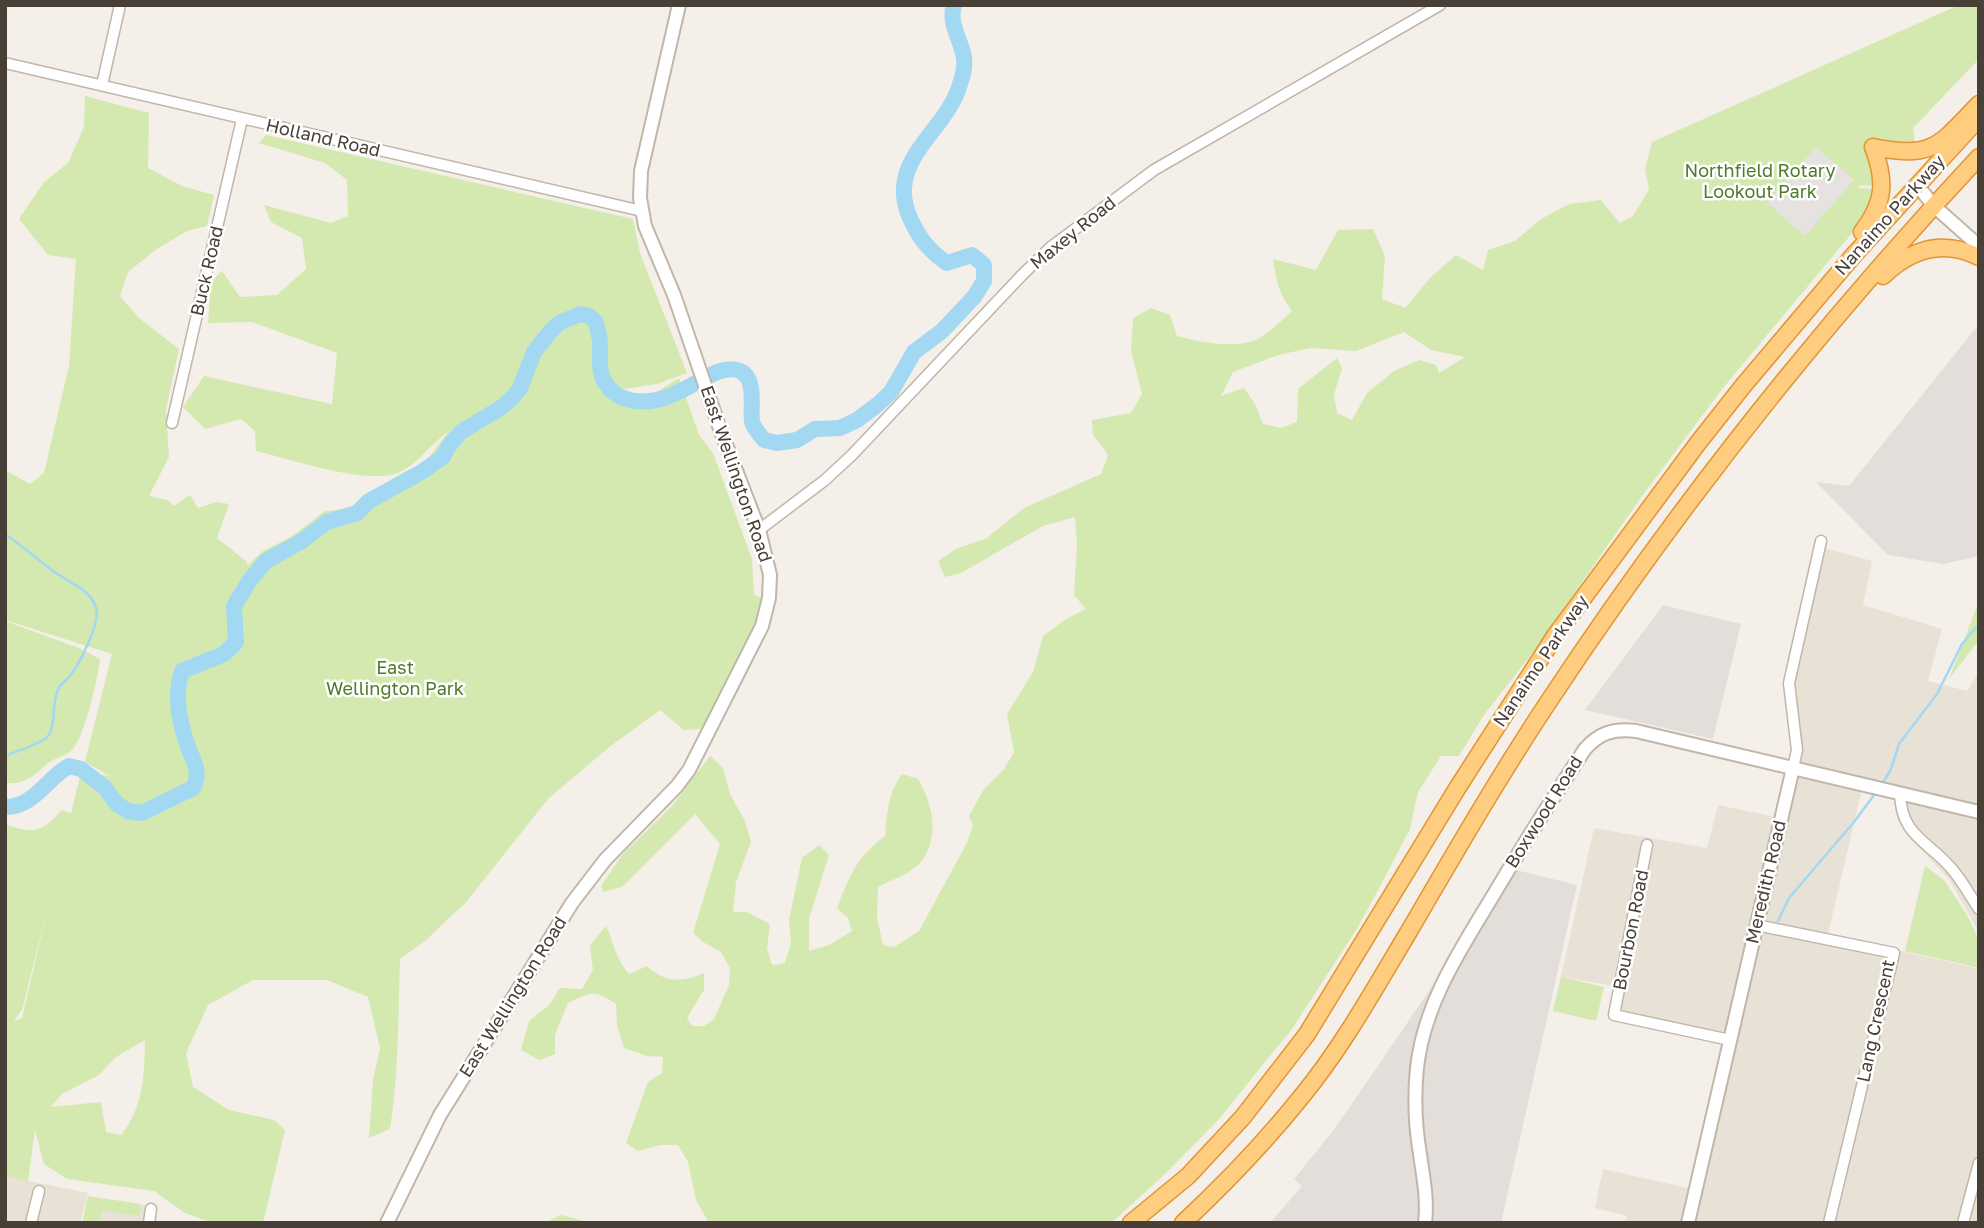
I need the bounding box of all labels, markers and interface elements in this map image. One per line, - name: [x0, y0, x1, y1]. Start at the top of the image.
- street label: Holland Road: [264, 113, 383, 161]
- street label: Nanaimo Parkway: [1829, 150, 1949, 279]
- park label: Northfield Rotary Lookout Park: [1685, 159, 1835, 202]
- street label: Maxey Road: [1025, 191, 1120, 273]
- street label: Buck Road: [185, 224, 227, 318]
- street label: East Wellington Road: [696, 382, 778, 565]
- street label: Nanaimo Parkway: [1488, 590, 1592, 731]
- park label: East Wellington Park: [326, 656, 464, 699]
- street label: Boxwood Road: [1500, 751, 1586, 872]
- street label: Meredith Road: [1740, 818, 1790, 946]
- street label: Bourbon Road: [1608, 868, 1652, 992]
- street label: East Wellington Road: [454, 912, 571, 1081]
- street label: Lang Crescent: [1851, 958, 1899, 1084]

